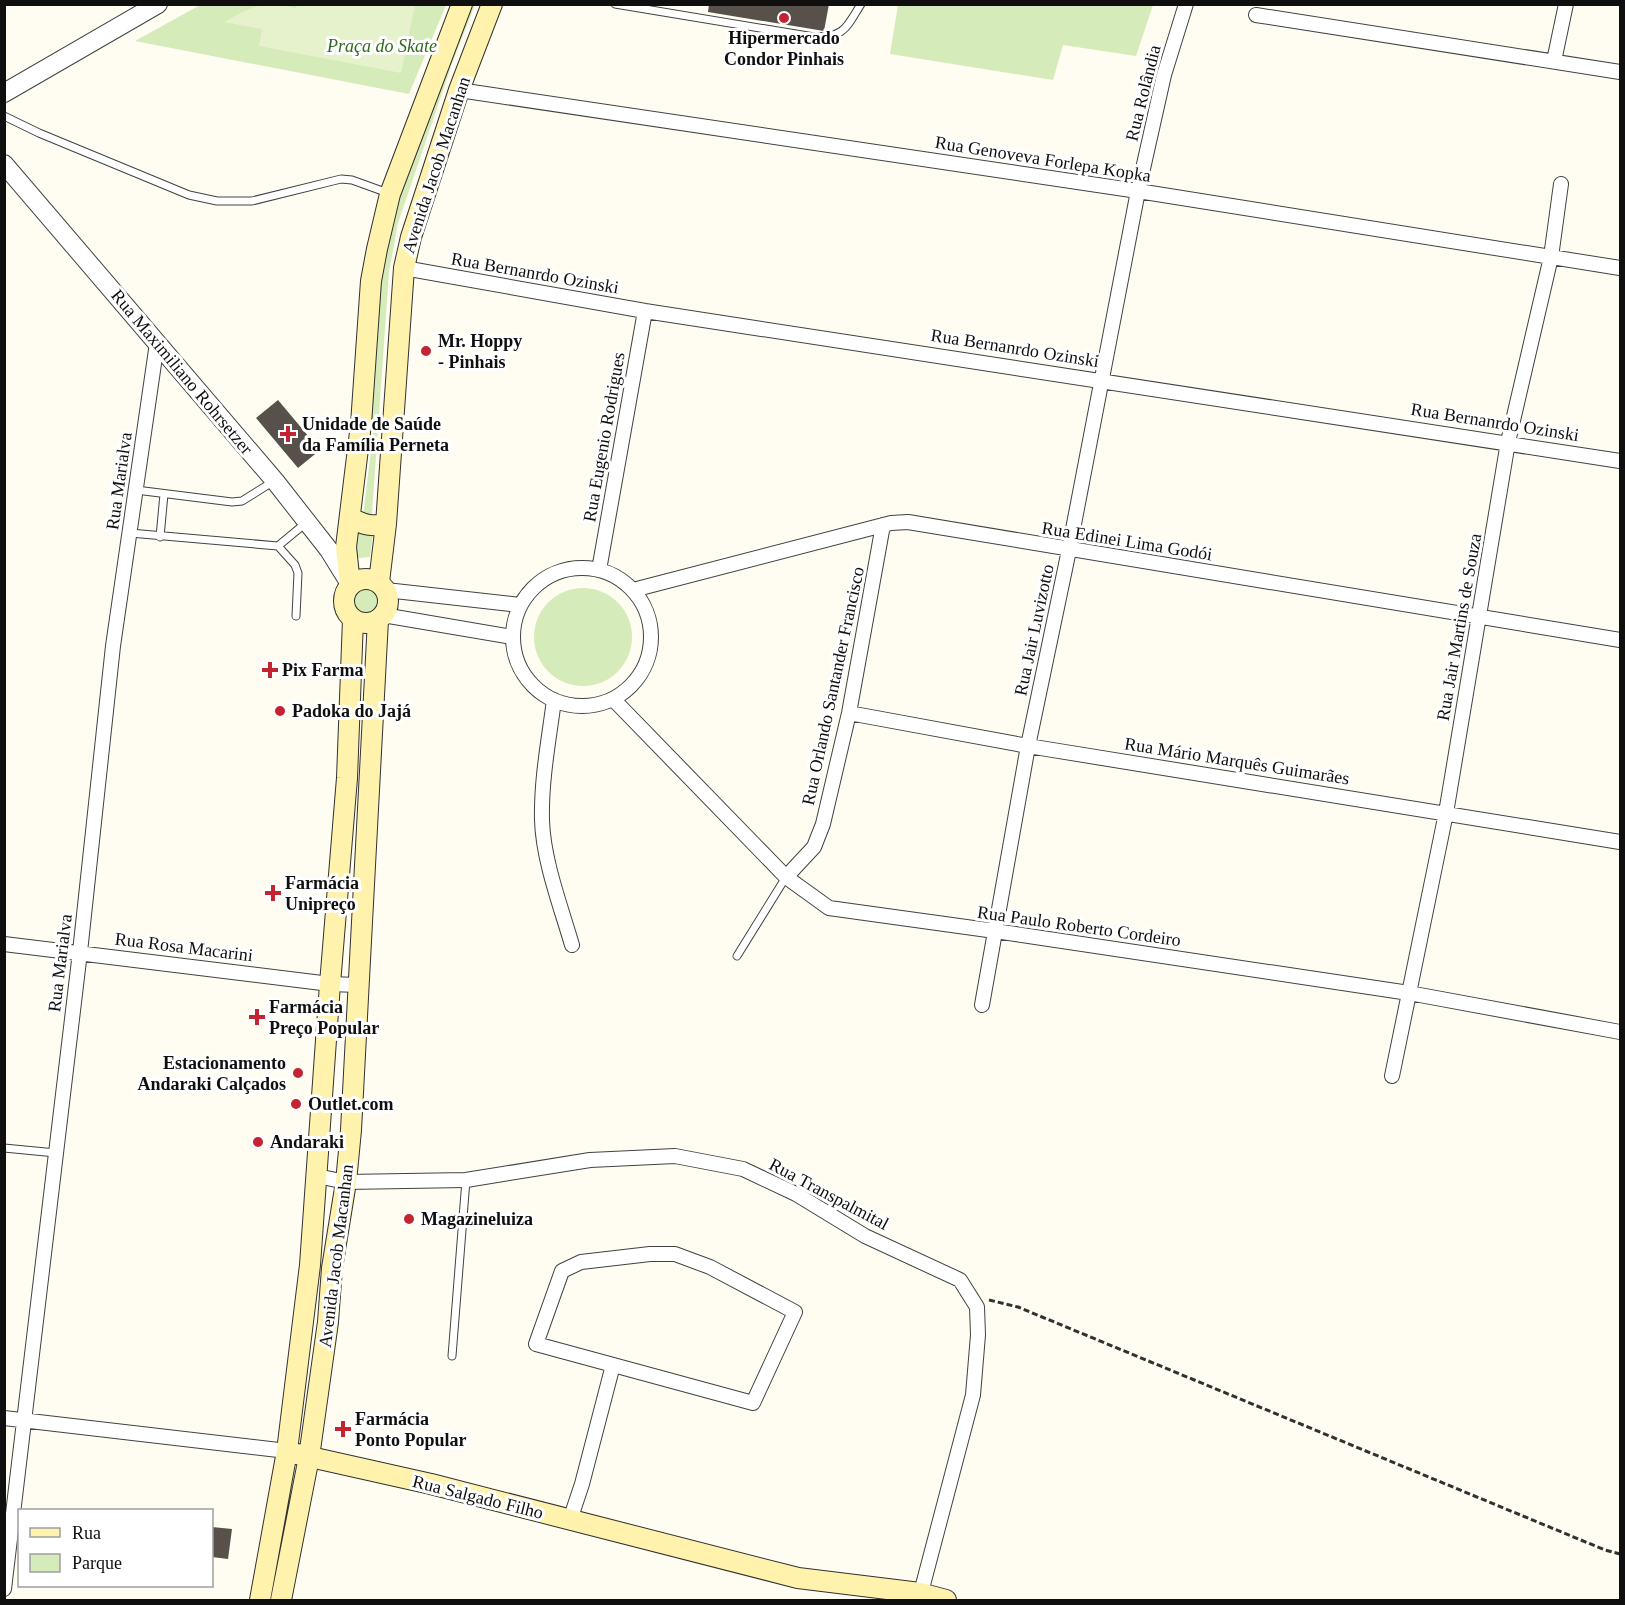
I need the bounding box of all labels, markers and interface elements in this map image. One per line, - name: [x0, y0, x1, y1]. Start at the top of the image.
- marker: Hipermercado Condor Pinhais: [777, 11, 791, 25]
- place label: Hipermercado Condor Pinhais: [724, 28, 844, 69]
- park label: Praça do Skate: [326, 36, 437, 56]
- street label: Rua Rolândia: [1121, 43, 1165, 143]
- street label: Avenida Jacob Macanhan: [398, 74, 474, 256]
- street label: Rua Genoveva Forlepa Kopka: [934, 132, 1152, 186]
- street label: Rua Bernanrdo Ozinski: [450, 248, 620, 298]
- street label: Rua Maximiliano Rohrsetzer: [107, 286, 257, 458]
- street label: Rua Bernanrdo Ozinski: [929, 325, 1101, 371]
- place label: Mr. Hoppy - Pinhais: [438, 331, 522, 372]
- marker: Mr. Hoppy - Pinhais: [419, 344, 433, 358]
- street label: Rua Eugenio Rodrigues: [579, 351, 629, 523]
- street label: Rua Bernanrdo Ozinski: [1409, 399, 1581, 445]
- place label: Unidade de Saúde da Família Perneta: [302, 414, 449, 455]
- marker: Unidade de Saúde da Família Perneta: [279, 425, 297, 443]
- street label: Rua Marialva: [102, 431, 136, 531]
- street label: Rua Edinei Lima Godói: [1040, 518, 1214, 564]
- street label: Rua Jair Martins de Souza: [1433, 532, 1485, 722]
- street label: Rua Jair Luvizotto: [1010, 562, 1058, 698]
- street label: Rua Orlando Santander Francisco: [798, 565, 868, 807]
- place label: Pix Farma: [282, 660, 363, 680]
- marker: Pix Farma: [263, 663, 277, 677]
- place label: Padoka do Jajá: [292, 701, 411, 721]
- marker: Padoka do Jajá: [273, 704, 287, 718]
- street label: Rua Mário Marquês Guimarães: [1123, 733, 1351, 789]
- place label: Farmácia Unipreço: [285, 873, 359, 914]
- marker: Farmácia Unipreço: [266, 886, 280, 900]
- street label: Rua Paulo Roberto Cordeiro: [976, 902, 1182, 950]
- street label: Rua Marialva: [44, 913, 76, 1013]
- street label: Rua Rosa Macarini: [114, 929, 254, 965]
- place label: Farmácia Preço Popular: [269, 997, 379, 1038]
- marker: Farmácia Preço Popular: [250, 1010, 264, 1024]
- place label: Estacionamento Andaraki Calçados: [137, 1053, 286, 1094]
- marker: Estacionamento Andaraki Calçados: [291, 1066, 305, 1080]
- place label: Outlet.com: [308, 1094, 393, 1114]
- marker: Outlet.com: [289, 1097, 303, 1111]
- place label: Andaraki: [270, 1132, 344, 1152]
- marker: Andaraki: [251, 1135, 265, 1149]
- street label: Rua Transpalmital: [766, 1154, 892, 1234]
- street label: Avenida Jacob Macanhan: [315, 1163, 357, 1349]
- place label: Magazineluiza: [421, 1209, 533, 1229]
- marker: Magazineluiza: [402, 1212, 416, 1226]
- place label: Farmácia Ponto Popular: [355, 1409, 467, 1450]
- marker: Farmácia Ponto Popular: [336, 1422, 350, 1436]
- street label: Rua Salgado Filho: [411, 1471, 545, 1523]
- legend: [18, 1509, 213, 1587]
- text: Rua: [72, 1523, 101, 1543]
- text: Parque: [72, 1553, 122, 1573]

